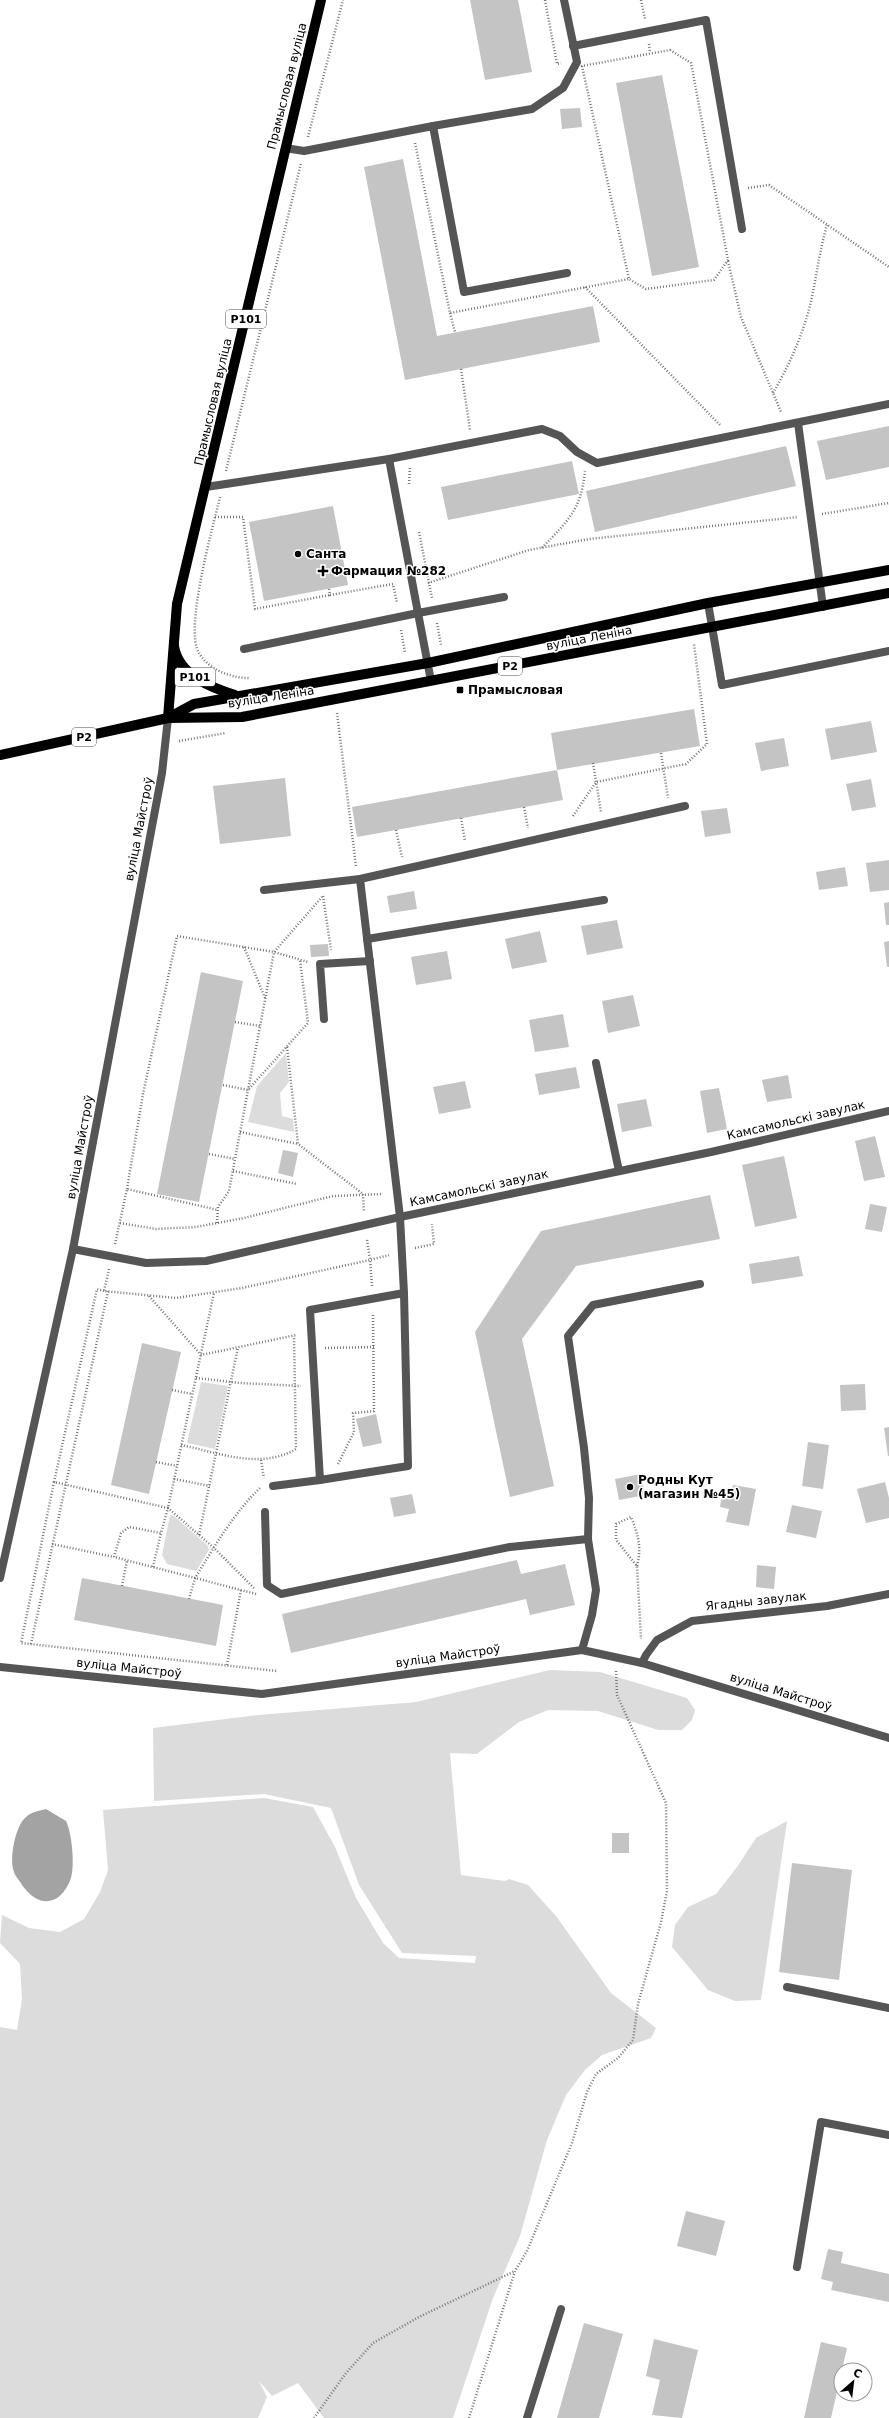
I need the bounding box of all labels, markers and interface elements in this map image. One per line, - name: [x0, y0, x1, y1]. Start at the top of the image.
- street label: Прамысловая вуліца: [264, 21, 310, 151]
- road number: Р101: [226, 310, 266, 328]
- street label: Прамысловая вуліца: [192, 337, 234, 467]
- place label: Санта: [306, 547, 346, 561]
- marker: Санта: [293, 549, 303, 559]
- place label: Фармация №282: [331, 564, 446, 578]
- marker: Фармация №282: [318, 566, 328, 576]
- street label: вуліца Леніна: [545, 623, 633, 653]
- road number: Р2: [498, 657, 522, 675]
- road number: Р101: [175, 668, 215, 686]
- street label: вуліца Леніна: [227, 683, 315, 711]
- place label: Прамысловая: [468, 683, 563, 697]
- marker: Прамысловая: [455, 685, 465, 695]
- road number: Р2: [72, 728, 96, 746]
- street label: вуліца Майстроў: [122, 776, 156, 882]
- street label: вуліца Майстроў: [64, 1094, 96, 1200]
- street label: Камсамольскі завулак: [726, 1097, 866, 1143]
- street label: Камсамольскі завулак: [408, 1166, 550, 1210]
- place label: Родны Кут (магазин №45): [638, 1473, 740, 1501]
- marker: Родны Кут (магазин №45): [625, 1482, 635, 1492]
- street label: Ягадны завулак: [705, 1589, 807, 1613]
- street label: вуліца Майстроў: [395, 1642, 501, 1670]
- street label: вуліца Майстроў: [76, 1656, 182, 1680]
- street label: вуліца Майстроў: [728, 1670, 834, 1714]
- north arrow: [833, 2362, 873, 2402]
- text: С: [851, 2366, 864, 2381]

